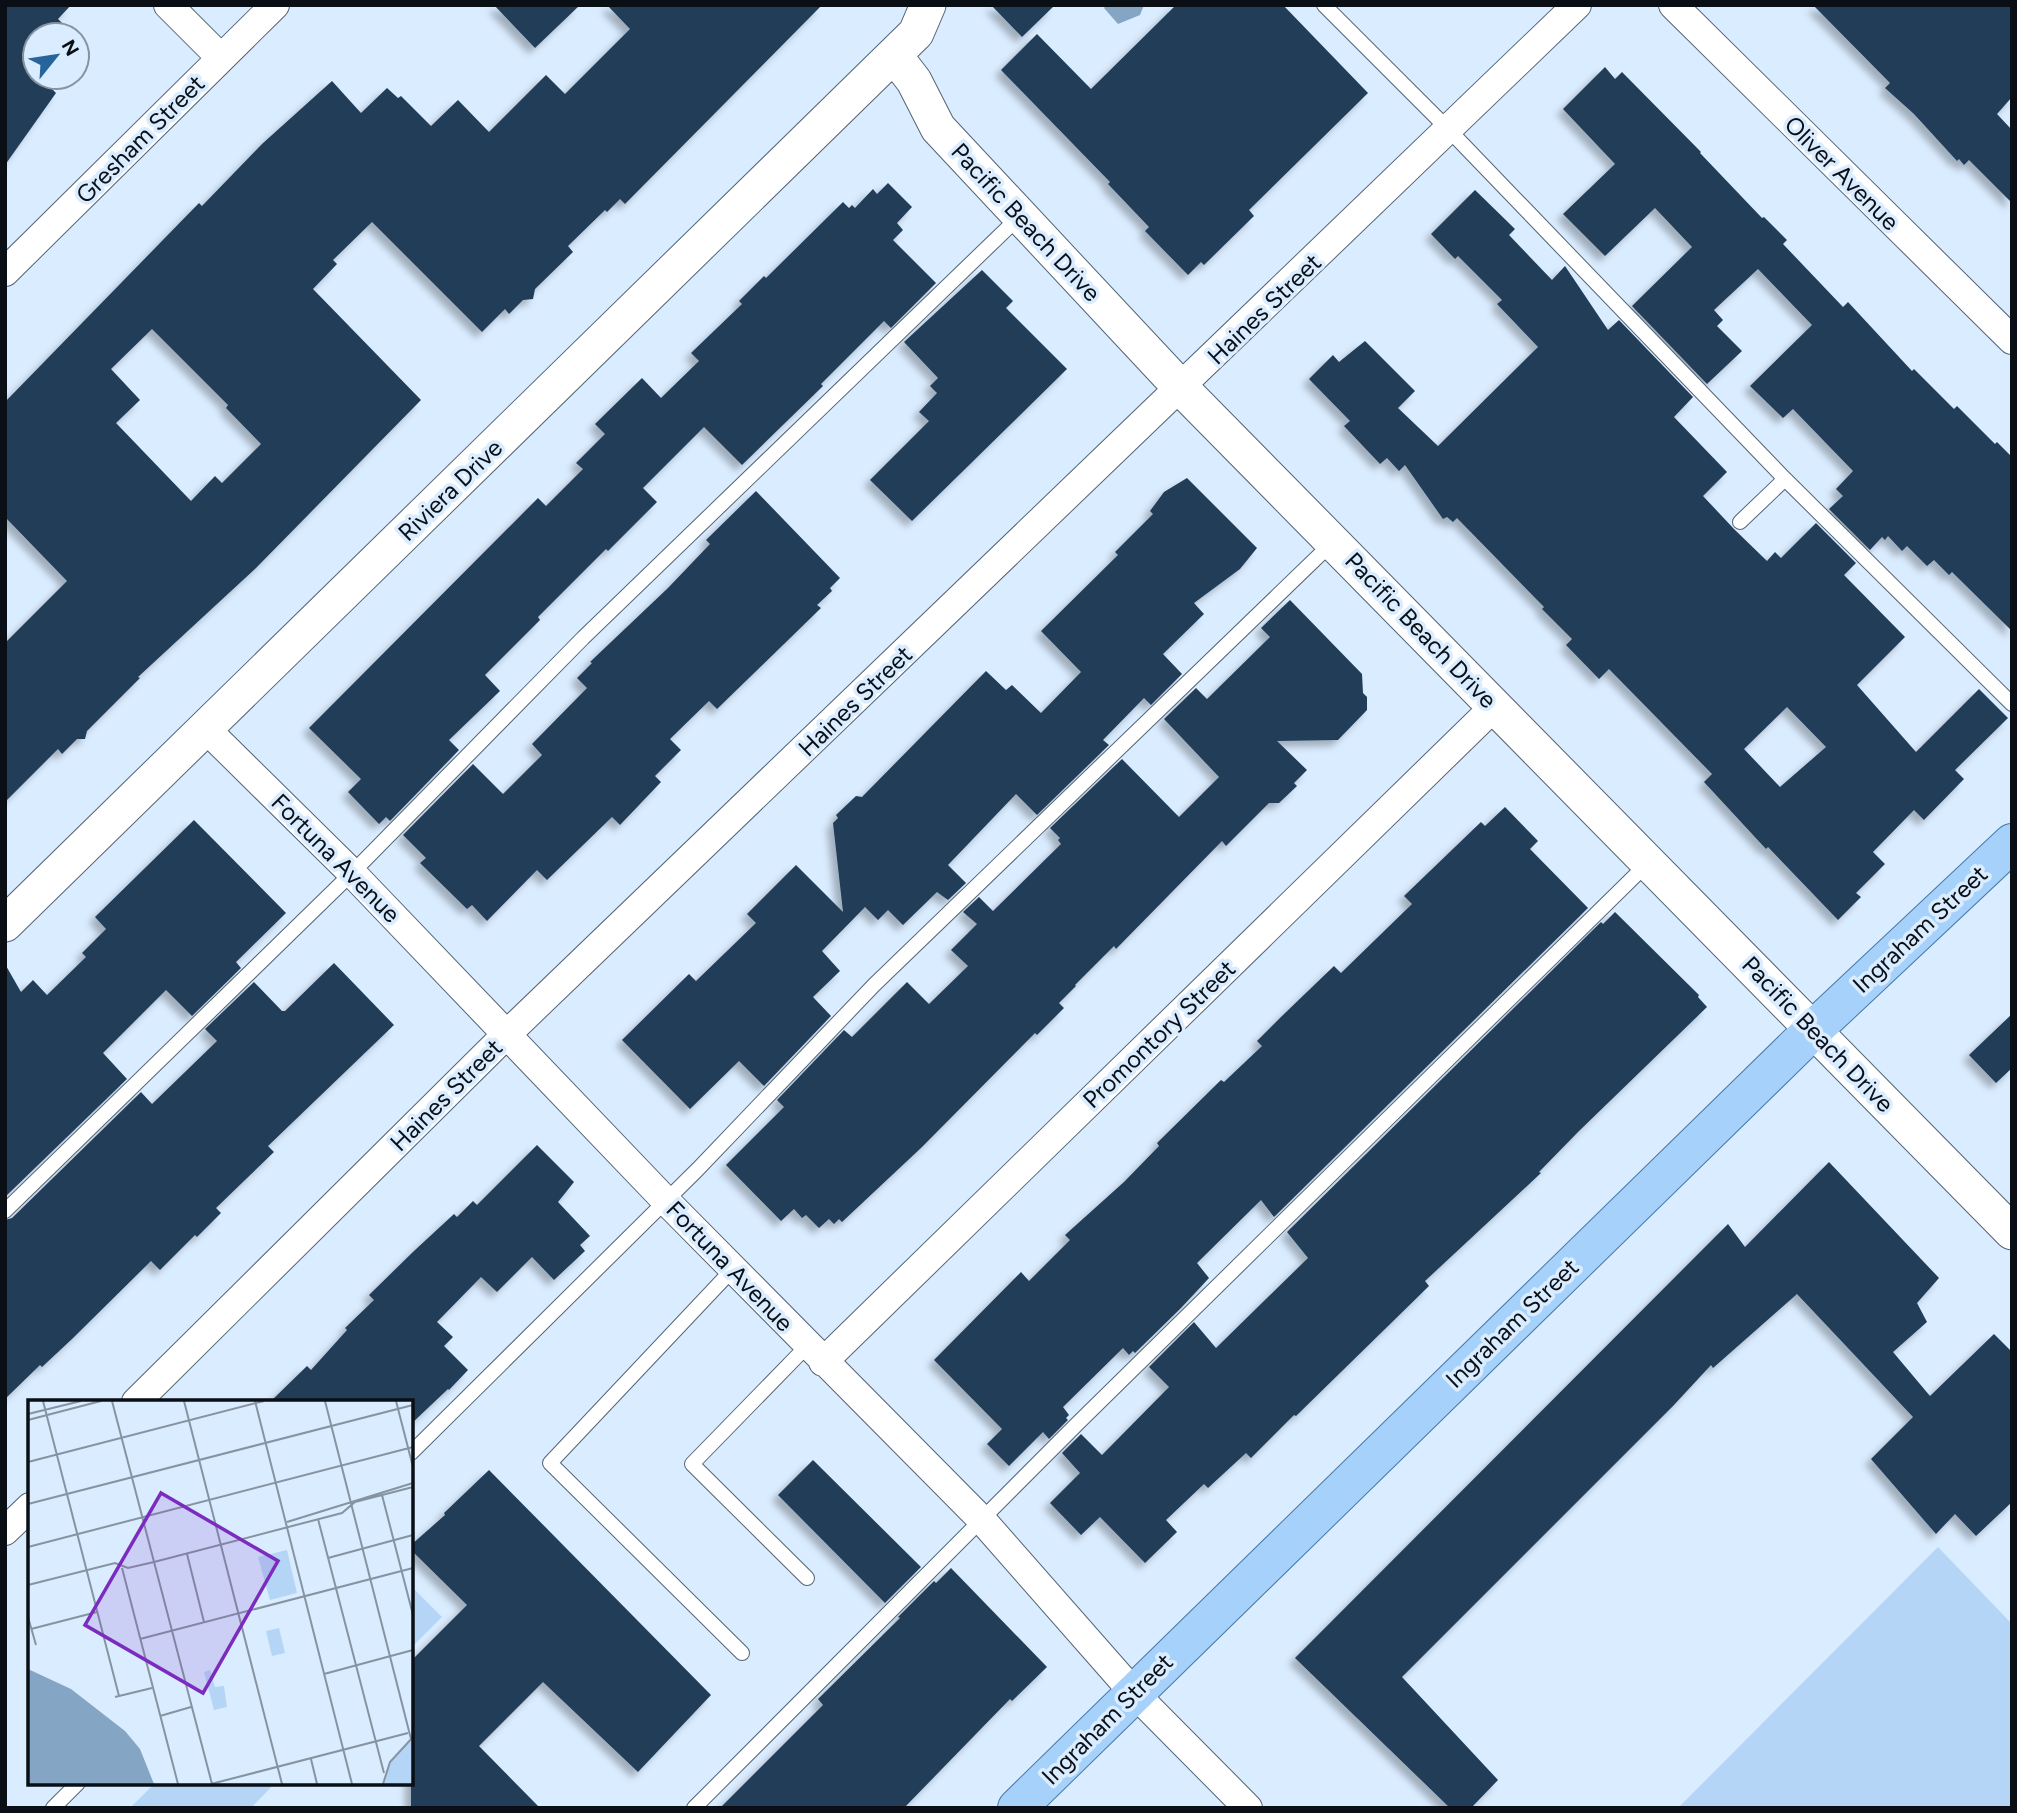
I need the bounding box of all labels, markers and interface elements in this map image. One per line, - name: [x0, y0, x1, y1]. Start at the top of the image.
- north arrow: [21, 21, 91, 91]
- text: N: [57, 36, 84, 60]
- street label: Gresham Street: [70, 69, 210, 209]
- street label: Oliver Avenue: [1779, 110, 1905, 236]
- street label: Pacific Beach Drive: [945, 137, 1107, 307]
- street label: Haines Street: [1201, 248, 1327, 370]
- street label: Riviera Drive: [392, 433, 508, 547]
- street label: Pacific Beach Drive: [1339, 546, 1503, 714]
- street label: Haines Street: [792, 640, 918, 762]
- street label: Fortuna Avenue: [266, 788, 406, 928]
- street label: Ingraham Street: [1847, 859, 1993, 999]
- street label: Pacific Beach Drive: [1736, 950, 1900, 1118]
- street label: Promontory Street: [1077, 954, 1241, 1114]
- street label: Haines Street: [384, 1033, 508, 1157]
- street label: Fortuna Avenue: [660, 1195, 800, 1337]
- street label: Ingraham Street: [1440, 1252, 1584, 1394]
- inset map: [28, 1400, 413, 1785]
- street label: Ingraham Street: [1035, 1647, 1179, 1791]

